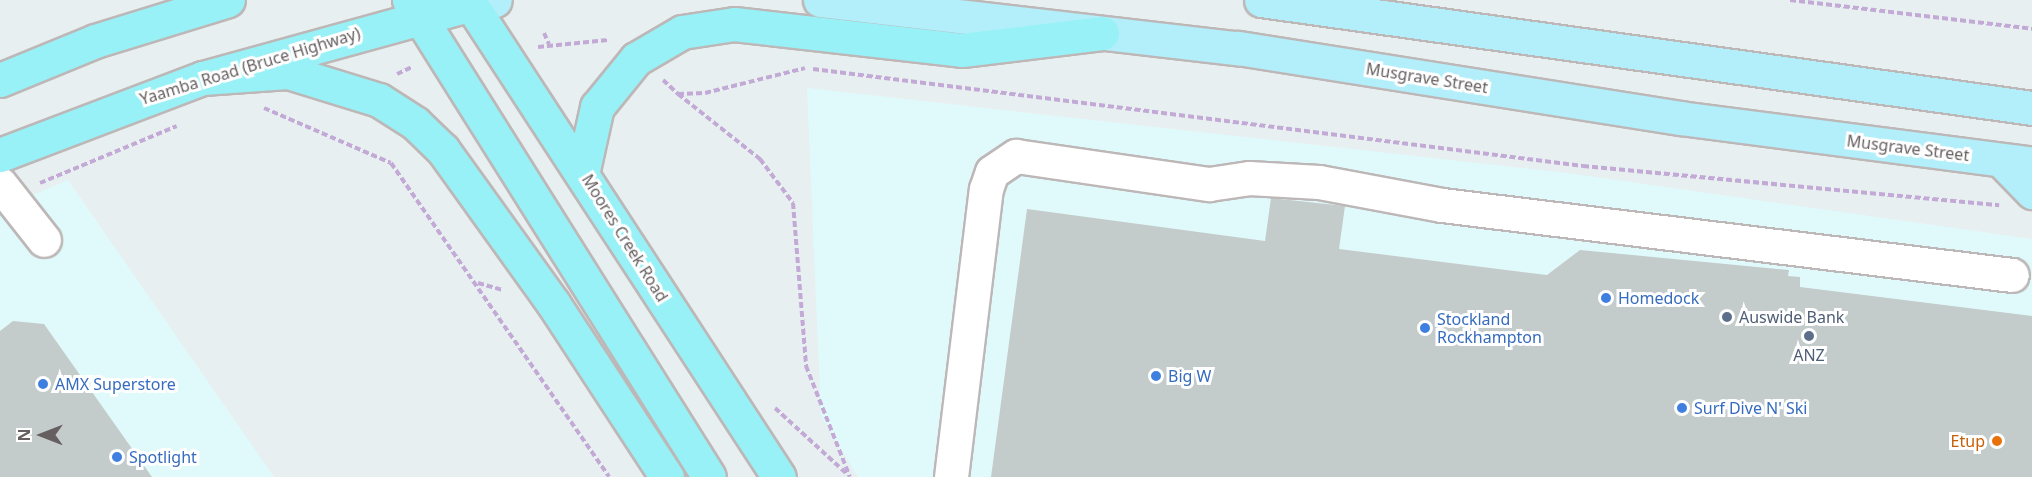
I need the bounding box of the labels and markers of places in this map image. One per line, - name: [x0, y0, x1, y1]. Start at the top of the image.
- place label: Homedock: [1618, 288, 1699, 308]
- marker: Homedock: [1599, 291, 1613, 305]
- place label: Auswide Bank: [1739, 307, 1844, 327]
- place label: Stockland Rockhampton: [1437, 309, 1542, 347]
- marker: Auswide Bank: [1720, 310, 1734, 324]
- marker: Stockland Rockhampton: [1418, 321, 1432, 335]
- marker: ANZ: [1802, 329, 1816, 343]
- place label: ANZ: [1793, 345, 1825, 365]
- place label: Big W: [1168, 366, 1211, 386]
- marker: Big W: [1149, 369, 1163, 383]
- place label: AMX Superstore: [55, 374, 176, 394]
- marker: AMX Superstore: [36, 377, 50, 391]
- place label: Surf Dive N' Ski: [1694, 398, 1807, 418]
- marker: Surf Dive N' Ski: [1675, 401, 1689, 415]
- place label: Etup: [1951, 431, 1985, 451]
- marker: Etup: [1990, 434, 2004, 448]
- place label: Spotlight: [129, 447, 197, 467]
- marker: Spotlight: [110, 450, 124, 464]

